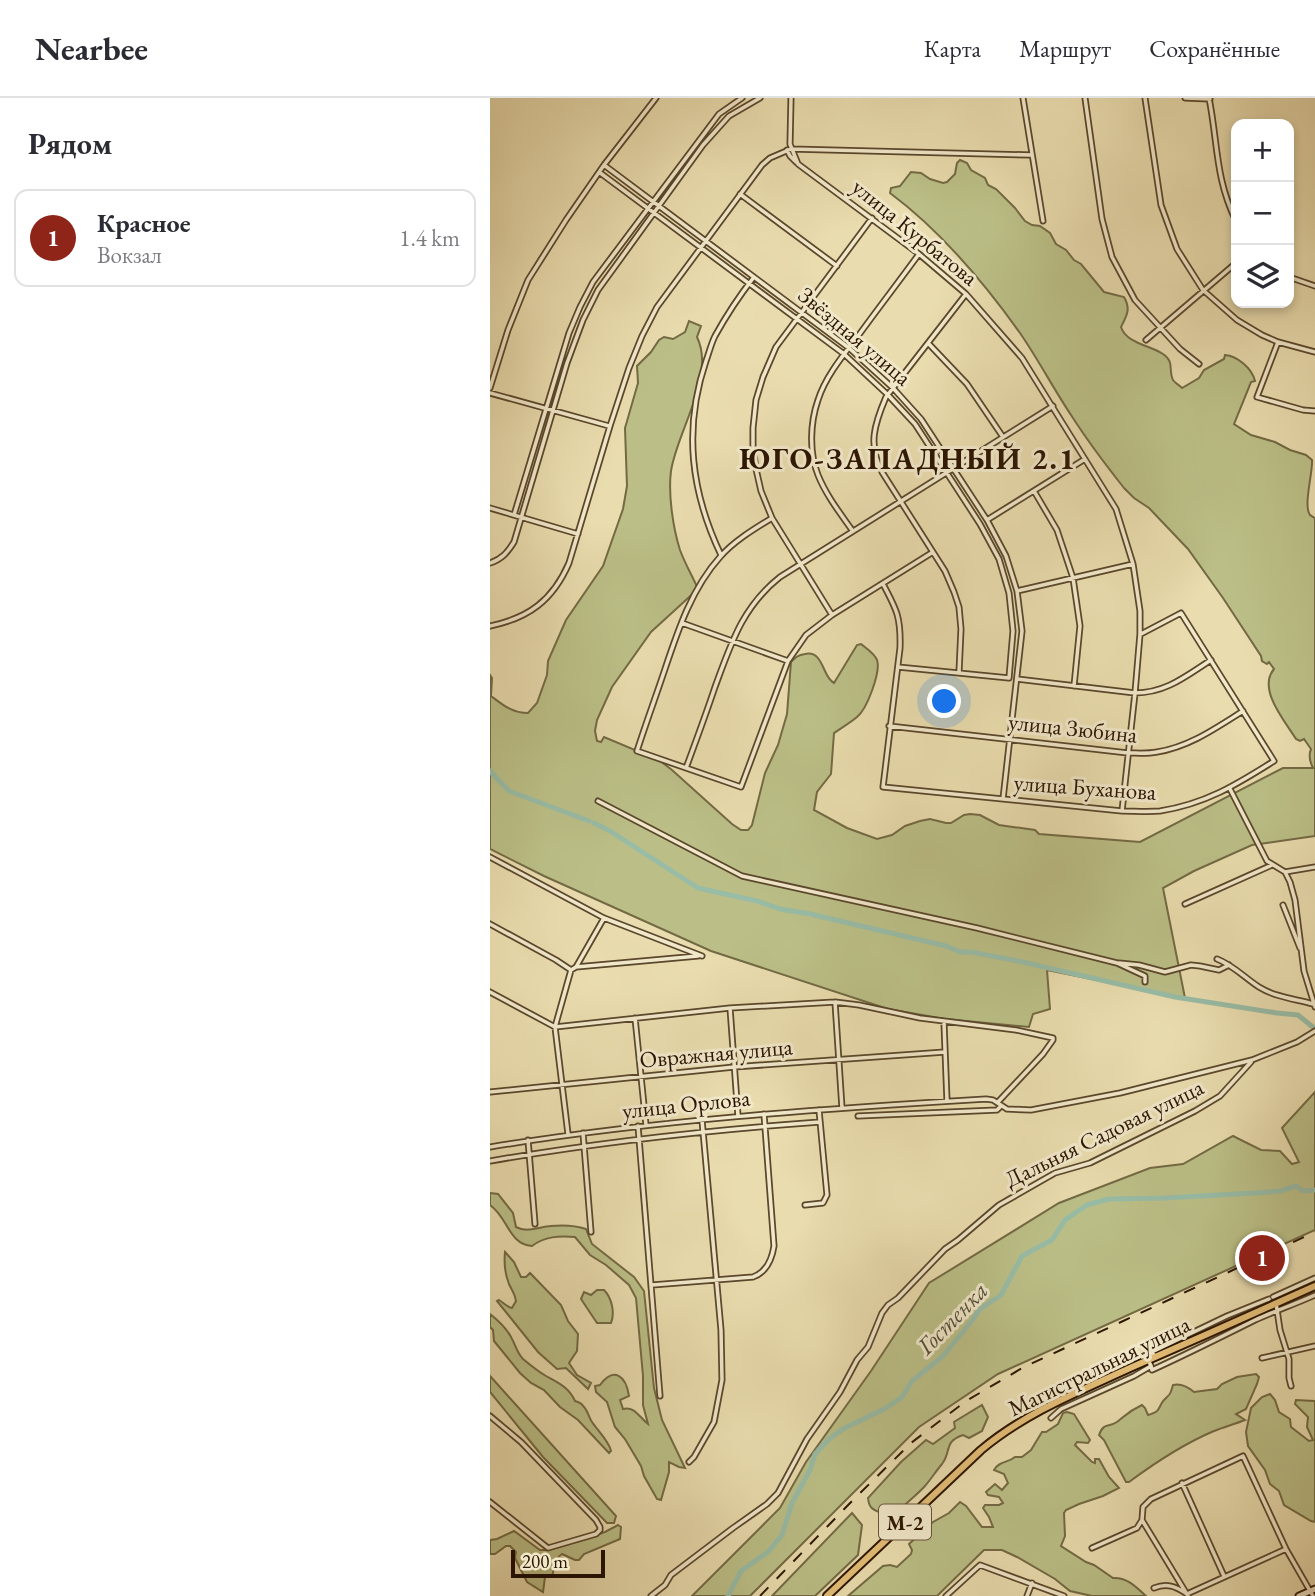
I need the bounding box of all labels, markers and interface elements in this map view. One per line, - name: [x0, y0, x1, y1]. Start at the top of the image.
- text: Nearbee: [35, 27, 148, 70]
- text: Карта: [924, 33, 981, 64]
- text: Маршрут: [1019, 33, 1111, 64]
- text: Сохранённые: [1149, 33, 1280, 64]
- map controls: [1231, 119, 1294, 308]
- button: +: [1231, 119, 1294, 182]
- text: Рядом: [28, 124, 112, 163]
- street label: улица Курбатова: [846, 172, 985, 293]
- button: −: [1231, 182, 1294, 245]
- text: Красное: [97, 206, 191, 240]
- text: 1: [47, 223, 59, 253]
- text: 1.4 km: [399, 223, 460, 253]
- text: Вокзал: [97, 240, 162, 270]
- button: layers: [1231, 245, 1294, 308]
- street label: Звёздная улица: [792, 280, 919, 393]
- district label: ЮГО-ЗАПАДНЫЙ 2.1: [739, 439, 1077, 478]
- your location: [927, 684, 961, 718]
- street label: улица Зюбина: [1007, 706, 1140, 750]
- street label: улица Буханова: [1013, 767, 1158, 807]
- street label: Овражная улица: [638, 1031, 795, 1075]
- street label: Дальняя Садовая улица: [1000, 1072, 1209, 1194]
- street label: улица Орлова: [620, 1082, 752, 1126]
- pin: 1: [1239, 1232, 1285, 1284]
- water label: Гостенка: [909, 1275, 994, 1362]
- street label: Магистральная улица: [1003, 1309, 1196, 1423]
- road number: М-2: [879, 1504, 931, 1540]
- scale bar: [511, 1547, 606, 1579]
- text: 200 m: [522, 1549, 568, 1574]

